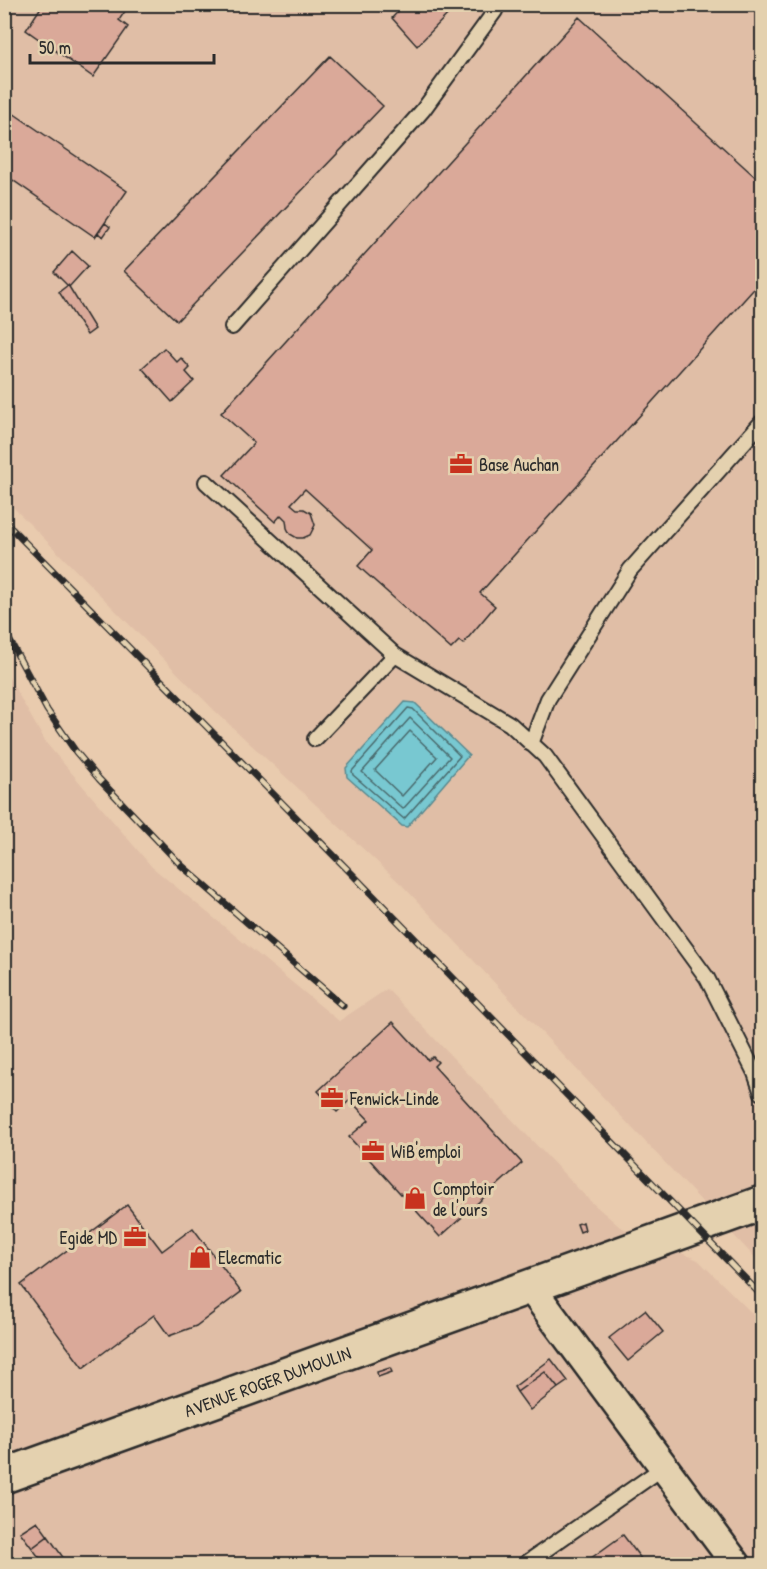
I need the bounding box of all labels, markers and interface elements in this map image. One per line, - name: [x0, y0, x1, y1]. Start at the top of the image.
- scale bar: [30, 27, 214, 65]
- text: 50 m: [39, 35, 71, 60]
- office icon: Base Auchan: [448, 451, 474, 477]
- place label: Base Auchan: [479, 452, 559, 477]
- office icon: Fenwick-Linde: [319, 1085, 345, 1111]
- place label: Fenwick-Linde: [349, 1086, 439, 1111]
- office icon: WiB'emploi: [360, 1138, 386, 1164]
- place label: WiB'emploi: [391, 1139, 461, 1164]
- place label: Comptoir de l'ours: [433, 1176, 495, 1222]
- shop icon: Comptoir de l'ours: [402, 1185, 428, 1211]
- office icon: Egide MD: [122, 1224, 148, 1250]
- place label: Egide MD: [59, 1225, 117, 1250]
- shop icon: Elecmatic: [187, 1244, 213, 1270]
- place label: Elecmatic: [218, 1245, 281, 1270]
- street label: AVENUE ROGER DUMOULIN: [181, 1340, 354, 1423]

